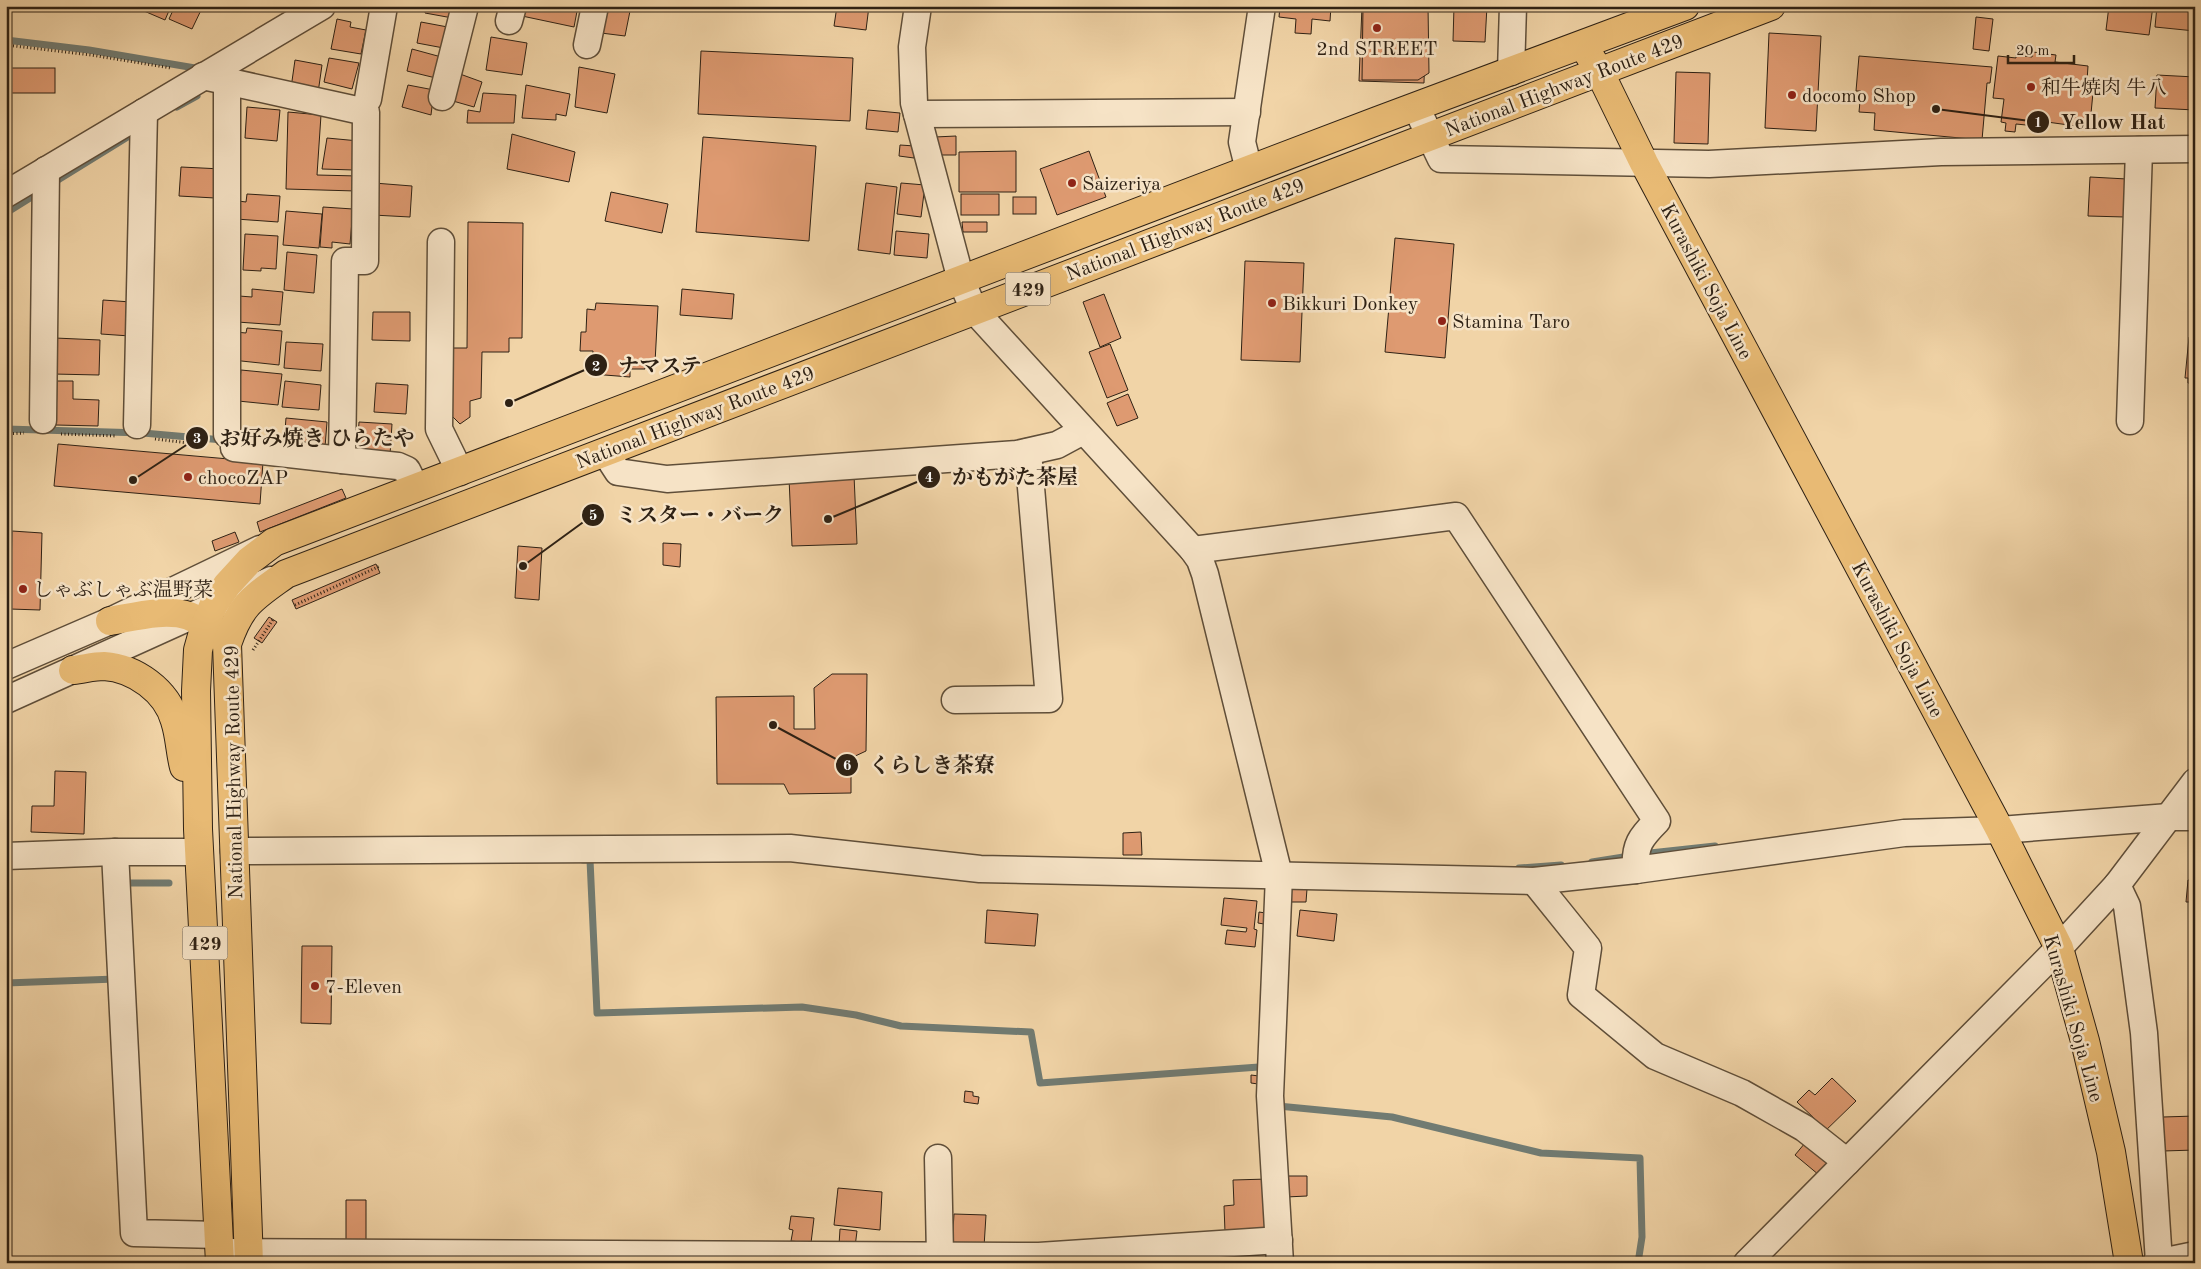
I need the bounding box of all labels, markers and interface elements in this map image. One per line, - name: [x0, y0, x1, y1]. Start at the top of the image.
- marker: 2nd STREET: [1371, 22, 1383, 34]
- street label: National Highway Route 429: [1442, 32, 1687, 142]
- scale bar: [2008, 32, 2075, 64]
- place label: 2nd STREET: [1316, 40, 1438, 60]
- text: 20 m: [2016, 44, 2050, 59]
- place label: 和牛焼肉 牛八: [2041, 77, 2167, 99]
- marker: 和牛焼肉 牛八: [2025, 81, 2037, 93]
- place label: docomo Shop: [1802, 87, 1916, 107]
- marker: docomo Shop: [1786, 89, 1798, 101]
- callout: Yellow Hat: [2026, 104, 2176, 140]
- text: Yellow Hat: [2061, 113, 2166, 134]
- text: 1: [2034, 116, 2042, 131]
- place label: Saizeriya: [1082, 175, 1161, 195]
- street label: National Highway Route 429: [1063, 176, 1308, 286]
- marker: Saizeriya: [1066, 177, 1078, 189]
- street label: Kurashiki Soja Line: [1656, 201, 1755, 363]
- road number: 429: [1006, 272, 1050, 306]
- place label: Bikkuri Donkey: [1282, 295, 1419, 315]
- marker: Bikkuri Donkey: [1266, 297, 1278, 309]
- place label: Stamina Taro: [1452, 313, 1570, 333]
- marker: Stamina Taro: [1436, 315, 1448, 327]
- callout: ナマステ: [583, 347, 712, 383]
- text: ナマステ: [618, 356, 702, 378]
- street label: National Highway Route 429: [572, 360, 818, 474]
- callout: お好み焼き ひらたや: [185, 420, 425, 456]
- text: お好み焼き ひらたや: [220, 427, 414, 450]
- text: 3: [193, 432, 201, 447]
- callout: かもがた茶屋: [917, 459, 1088, 495]
- text: かもがた茶屋: [952, 466, 1078, 489]
- place label: chocoZAP: [198, 469, 288, 489]
- marker: chocoZAP: [182, 471, 194, 483]
- text: 4: [925, 471, 933, 486]
- callout: ミスター・バーク: [581, 497, 794, 533]
- text: ミスター・バーク: [616, 505, 784, 527]
- text: 5: [589, 509, 597, 524]
- street label: Kurashiki Soja Line: [1847, 559, 1946, 721]
- place label: しゃぶしゃぶ温野菜: [33, 579, 213, 601]
- marker: しゃぶしゃぶ温野菜: [17, 583, 29, 595]
- street label: National Highway Route 429: [223, 645, 247, 899]
- callout: くらしき茶寮: [834, 747, 1005, 783]
- text: くらしき茶寮: [869, 754, 995, 777]
- text: 6: [843, 759, 852, 774]
- road number: 429: [182, 926, 228, 960]
- street label: Kurashiki Soja Line: [2039, 933, 2106, 1105]
- place label: 7-Eleven: [325, 978, 402, 998]
- marker: 7-Eleven: [309, 980, 321, 992]

